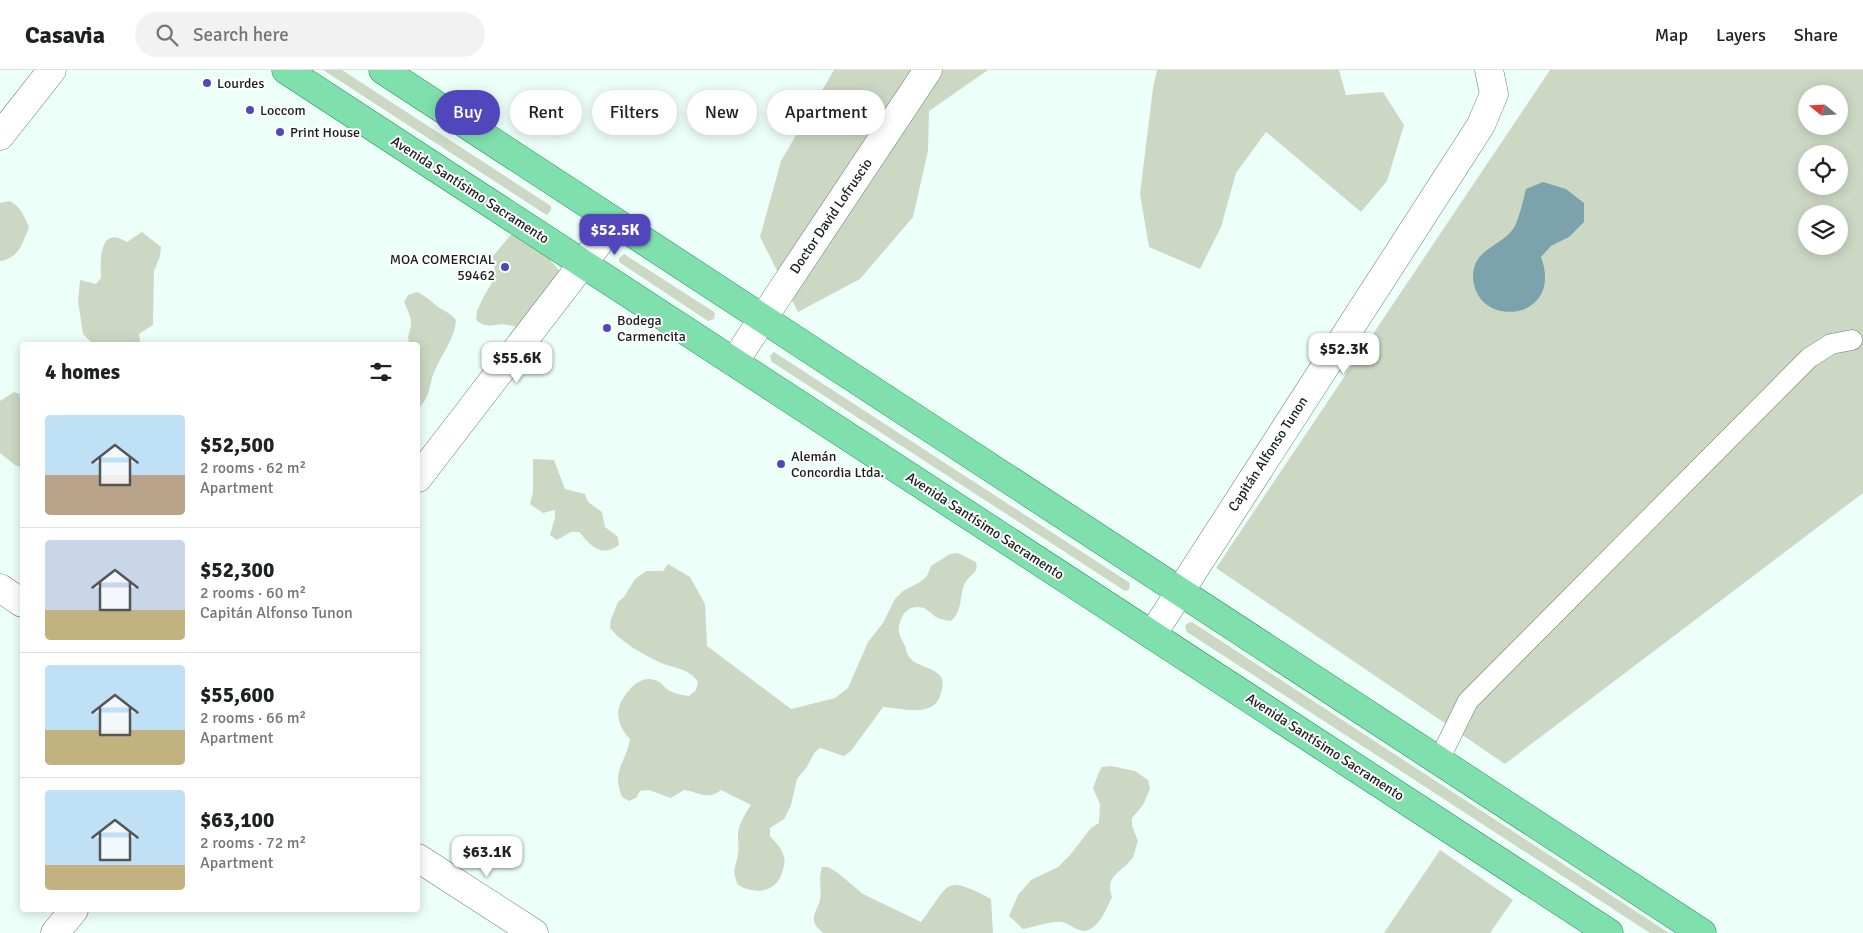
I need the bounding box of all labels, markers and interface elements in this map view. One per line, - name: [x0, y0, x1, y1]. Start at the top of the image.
- search box: [135, 12, 485, 57]
- text: Casavia: [25, 20, 105, 50]
- icon: search: [153, 21, 181, 49]
- text: Search here: [193, 23, 289, 47]
- text: Map: [1655, 24, 1688, 46]
- text: Layers: [1716, 24, 1766, 46]
- text: Share: [1794, 24, 1838, 46]
- place label: Lourdes: [217, 75, 264, 92]
- marker: Lourdes: [201, 77, 213, 89]
- north arrow: [1798, 85, 1848, 135]
- map controls: [1798, 85, 1848, 255]
- chip: Buy: [435, 90, 500, 135]
- chip: Rent: [510, 90, 582, 135]
- chip: Filters: [592, 90, 677, 135]
- chip: New: [687, 90, 757, 135]
- chip: Apartment: [767, 90, 885, 135]
- place label: Loccom: [260, 102, 306, 119]
- marker: Loccom: [244, 104, 256, 116]
- place label: Print House: [290, 124, 360, 141]
- marker: Print House: [274, 126, 286, 138]
- street label: Avenida Santísimo Sacramento: [388, 133, 552, 247]
- button: locate: [1798, 145, 1848, 195]
- street label: Doctor David Lofruscio: [786, 155, 876, 277]
- button: layers: [1798, 205, 1848, 255]
- pin: $52.5K: [574, 214, 656, 256]
- text: $52.5K: [590, 220, 640, 240]
- place label: MOA COMERCIAL 59462: [390, 251, 495, 284]
- marker: MOA COMERCIAL 59462: [499, 261, 511, 273]
- place label: Bodega Carmencita: [617, 312, 686, 345]
- marker: Bodega Carmencita: [601, 322, 613, 334]
- pin: $52.3K: [1303, 332, 1385, 375]
- text: $52.3K: [1319, 339, 1369, 359]
- pin: $55.6K: [476, 342, 558, 384]
- text: $55.6K: [492, 348, 542, 368]
- icon: filters: [367, 358, 395, 386]
- text: 4 homes: [45, 359, 120, 385]
- street label: Capitán Alfonso Tunon: [1224, 393, 1312, 515]
- text: $52,500: [200, 432, 274, 458]
- icon: home: [85, 435, 145, 495]
- place label: Alemán Concordia Ltda.: [791, 448, 884, 481]
- text: 2 rooms · 62 m²: [200, 458, 306, 478]
- marker: Alemán Concordia Ltda.: [775, 458, 787, 470]
- street label: Avenida Santísimo Sacramento: [903, 469, 1067, 583]
- text: Apartment: [200, 478, 273, 498]
- text: $52,300: [200, 557, 274, 583]
- icon: home: [85, 560, 145, 620]
- text: 2 rooms · 60 m²: [200, 583, 306, 603]
- text: Capitán Alfonso Tunon: [200, 603, 353, 623]
- text: $55,600: [200, 682, 274, 708]
- icon: home: [85, 685, 145, 745]
- street label: Avenida Santísimo Sacramento: [1243, 690, 1407, 804]
- text: 2 rooms · 66 m²: [200, 708, 306, 728]
- text: Apartment: [200, 728, 273, 748]
- text: $63,100: [200, 807, 274, 833]
- icon: home: [85, 810, 145, 870]
- text: 2 rooms · 72 m²: [200, 833, 306, 853]
- pin: $63.1K: [446, 836, 528, 878]
- text: $63.1K: [462, 842, 512, 862]
- text: Apartment: [200, 853, 273, 873]

